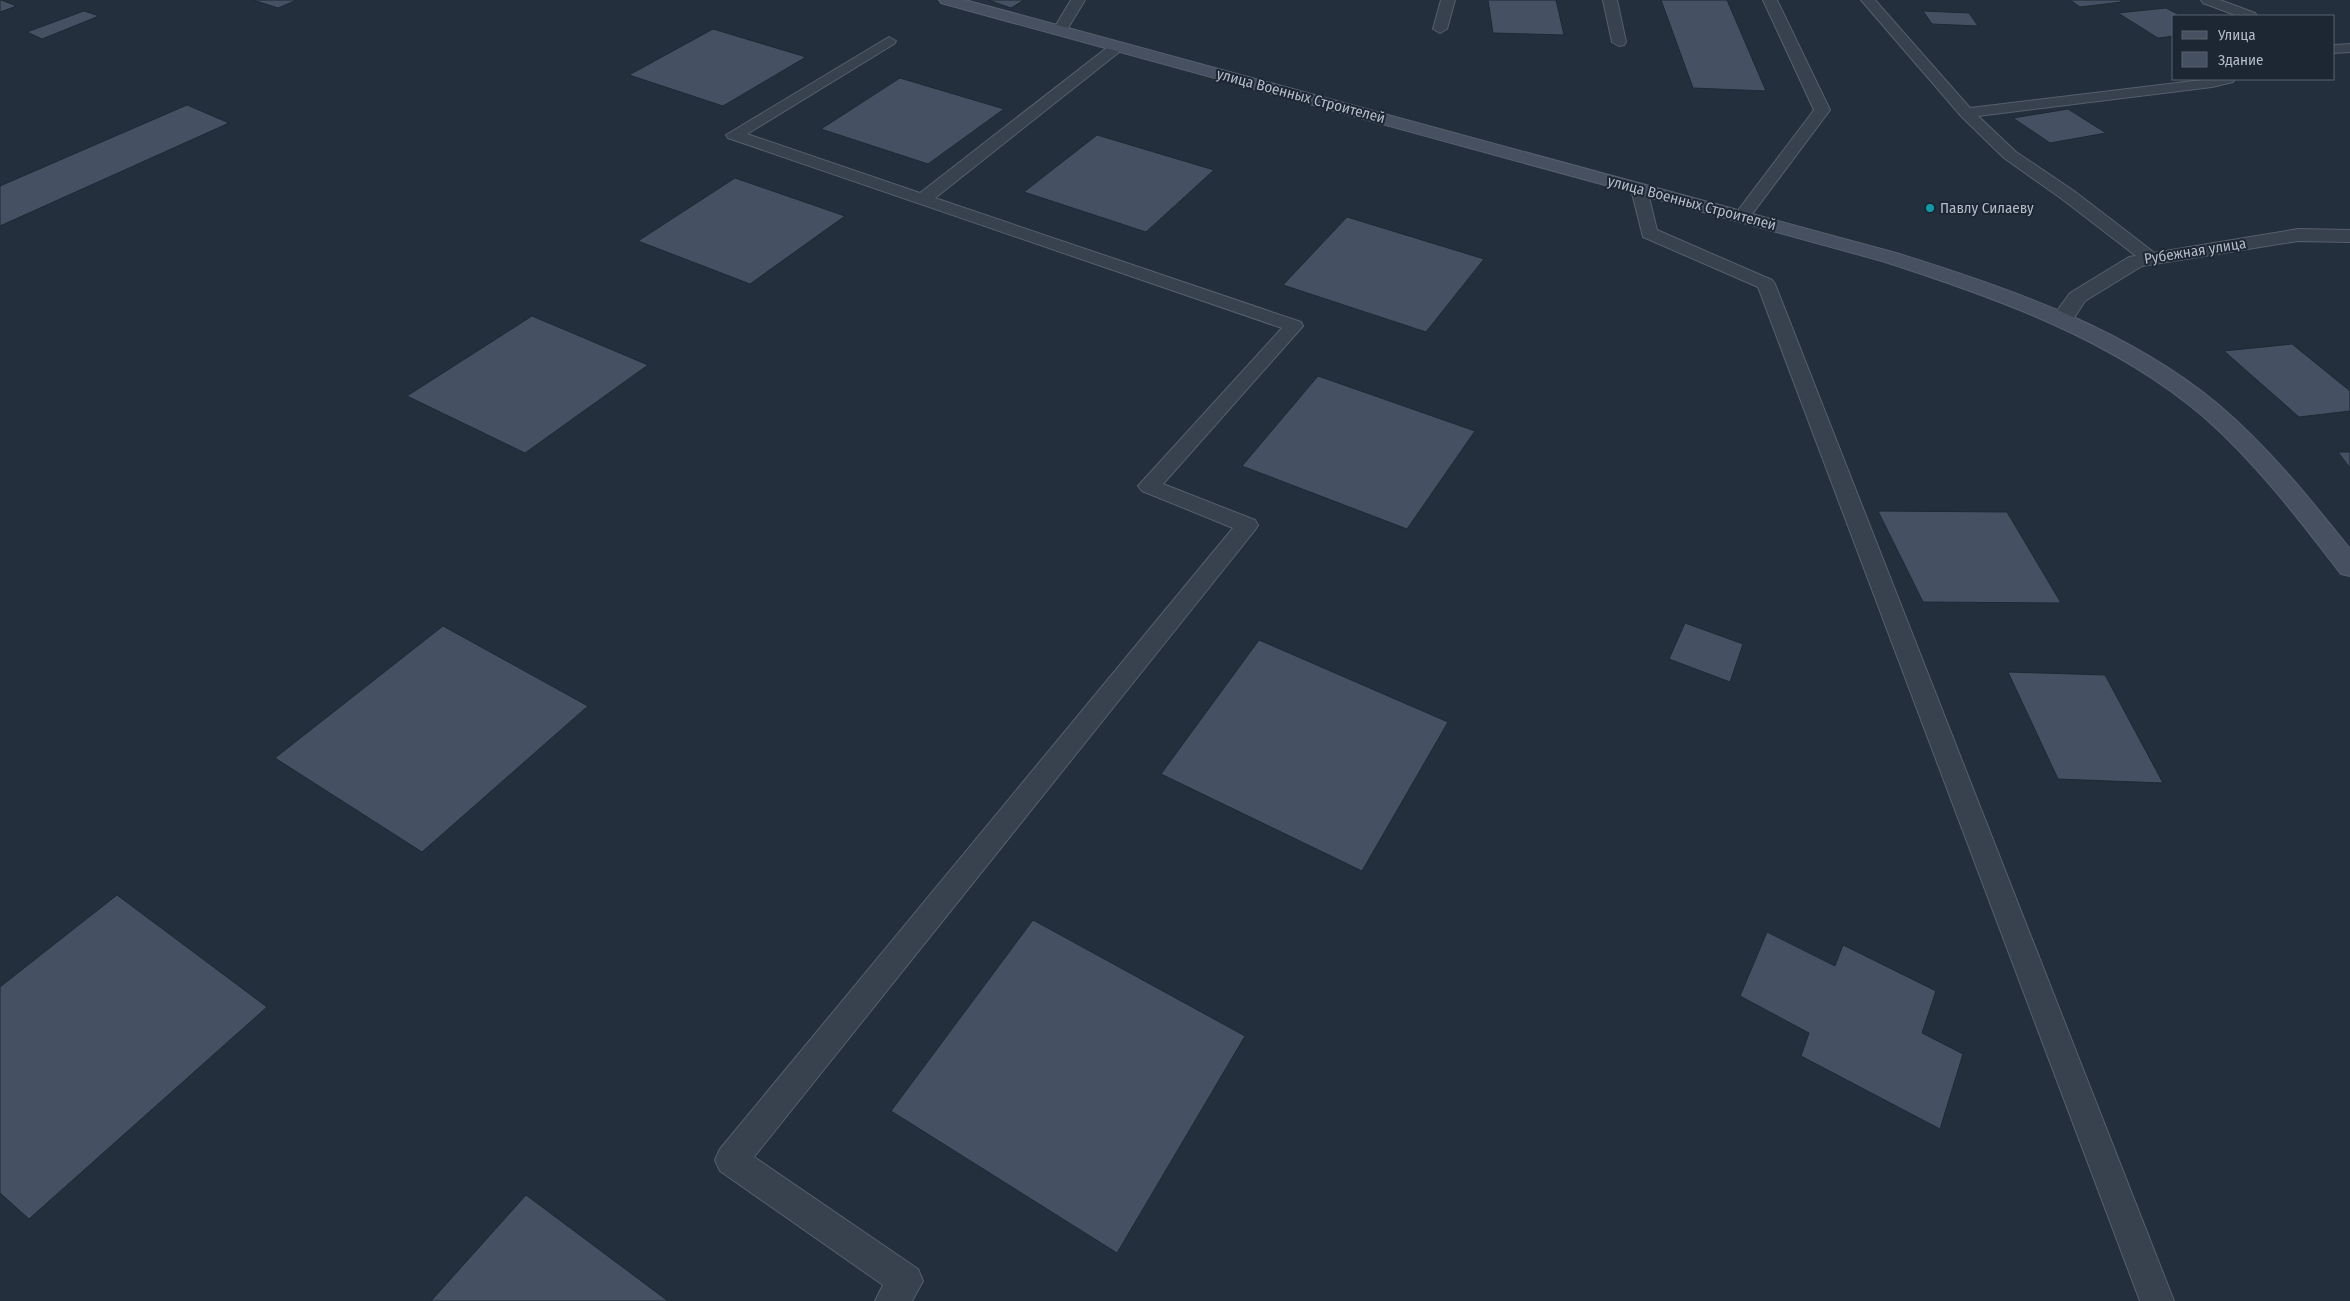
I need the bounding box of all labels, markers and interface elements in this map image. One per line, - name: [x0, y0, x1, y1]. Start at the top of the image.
- legend: [2172, 15, 2335, 80]
- text: Улица: [2217, 26, 2256, 44]
- text: Здание: [2218, 51, 2264, 69]
- street label: улица Военных Строителей: [1215, 65, 1387, 127]
- street label: улица Военных Строителей: [1606, 172, 1778, 234]
- place label: Павлу Силаеву: [1940, 199, 2034, 217]
- marker: Павлу Силаеву: [1924, 202, 1936, 214]
- street label: Рубежная улица: [2143, 234, 2247, 268]

